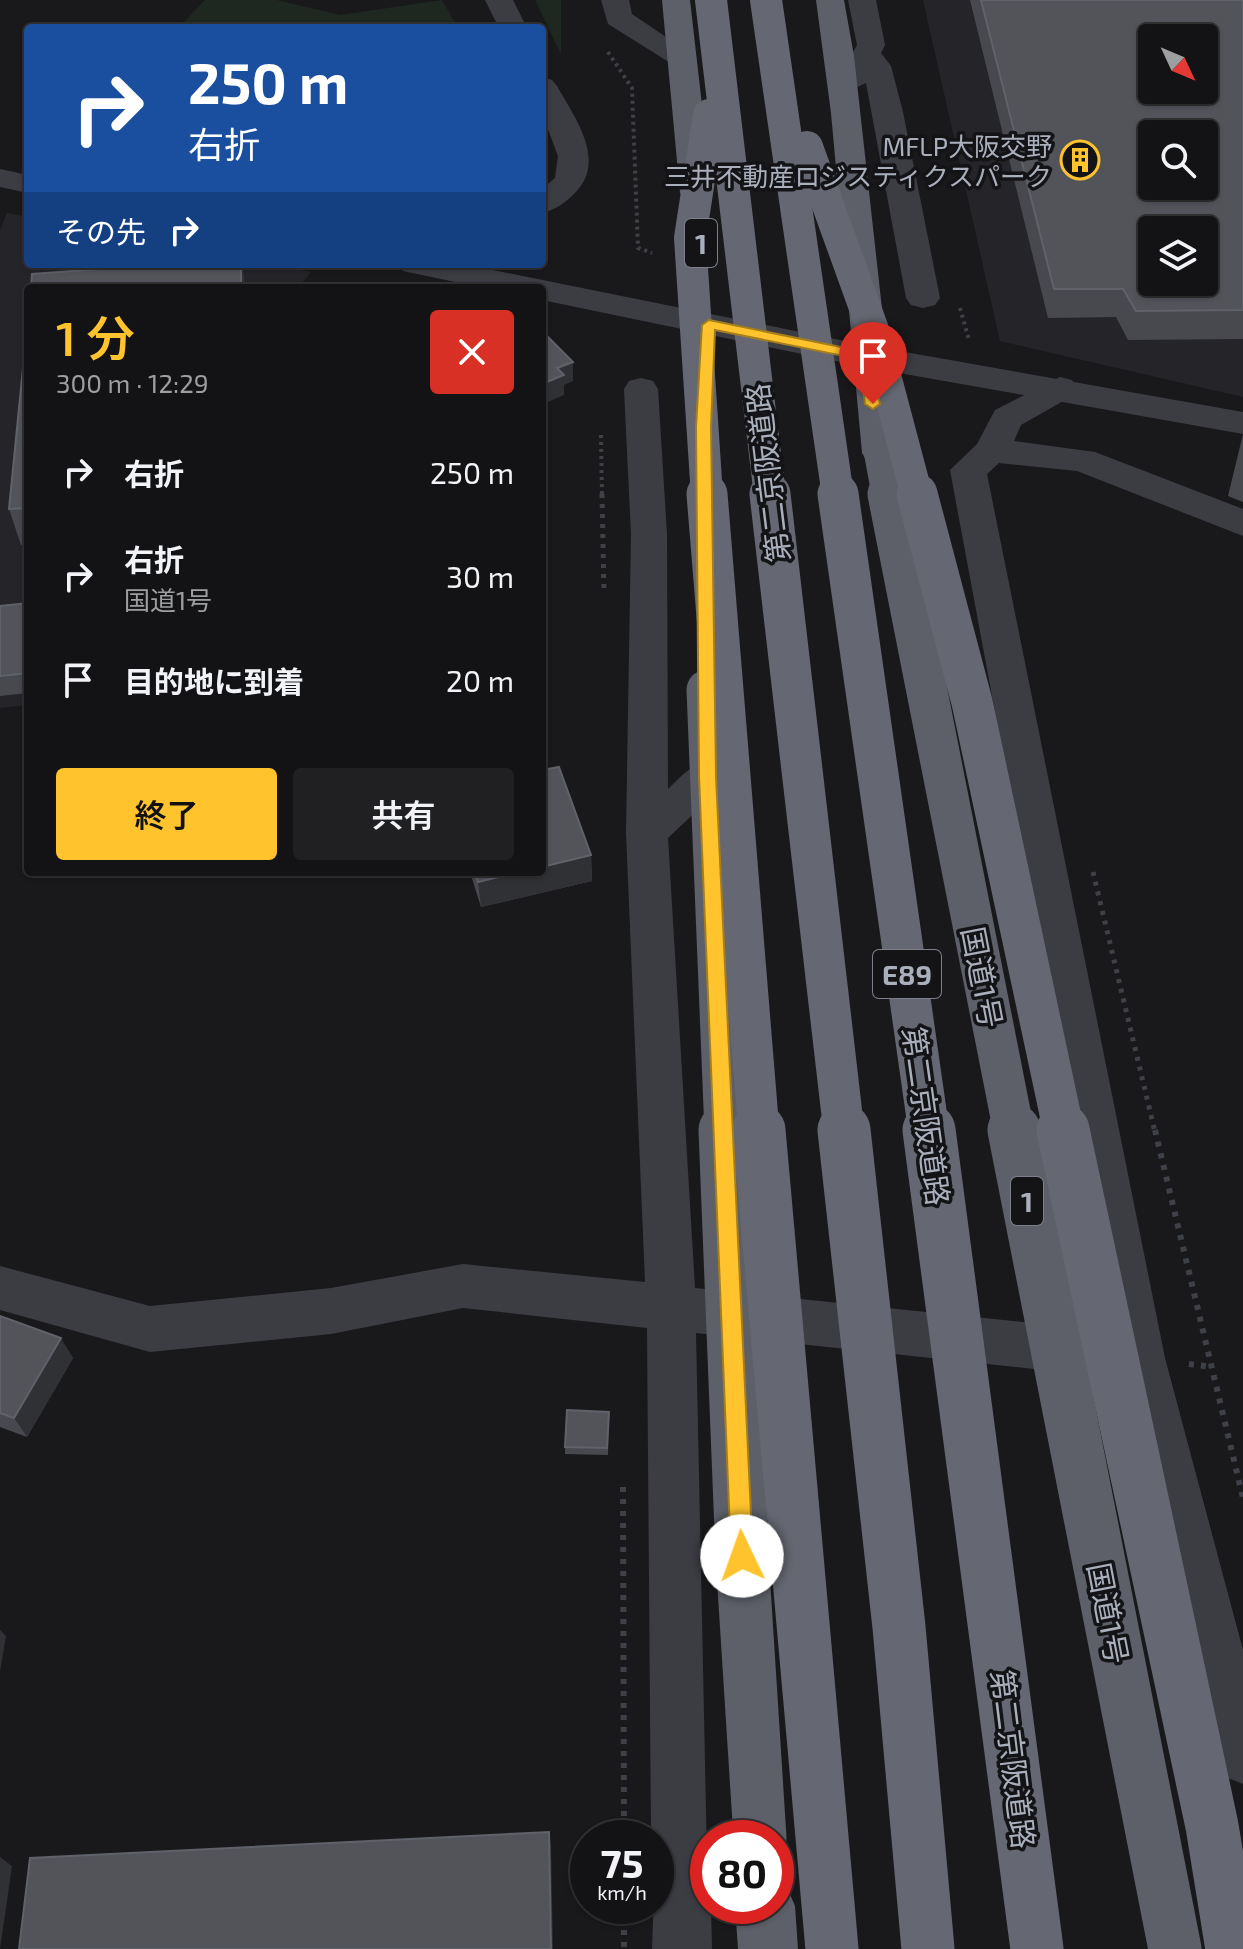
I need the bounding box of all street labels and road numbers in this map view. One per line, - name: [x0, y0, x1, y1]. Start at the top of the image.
- road number: 1: [685, 219, 717, 267]
- street label: 第二京阪道路: [738, 381, 796, 565]
- street label: 国道1号: [956, 924, 1010, 1030]
- road number: E89: [873, 950, 941, 998]
- street label: 第二京阪道路: [897, 1024, 957, 1208]
- road number: 1: [1011, 1177, 1043, 1225]
- street label: 国道1号: [1082, 1560, 1136, 1666]
- street label: 第二京阪道路: [985, 1667, 1043, 1851]

